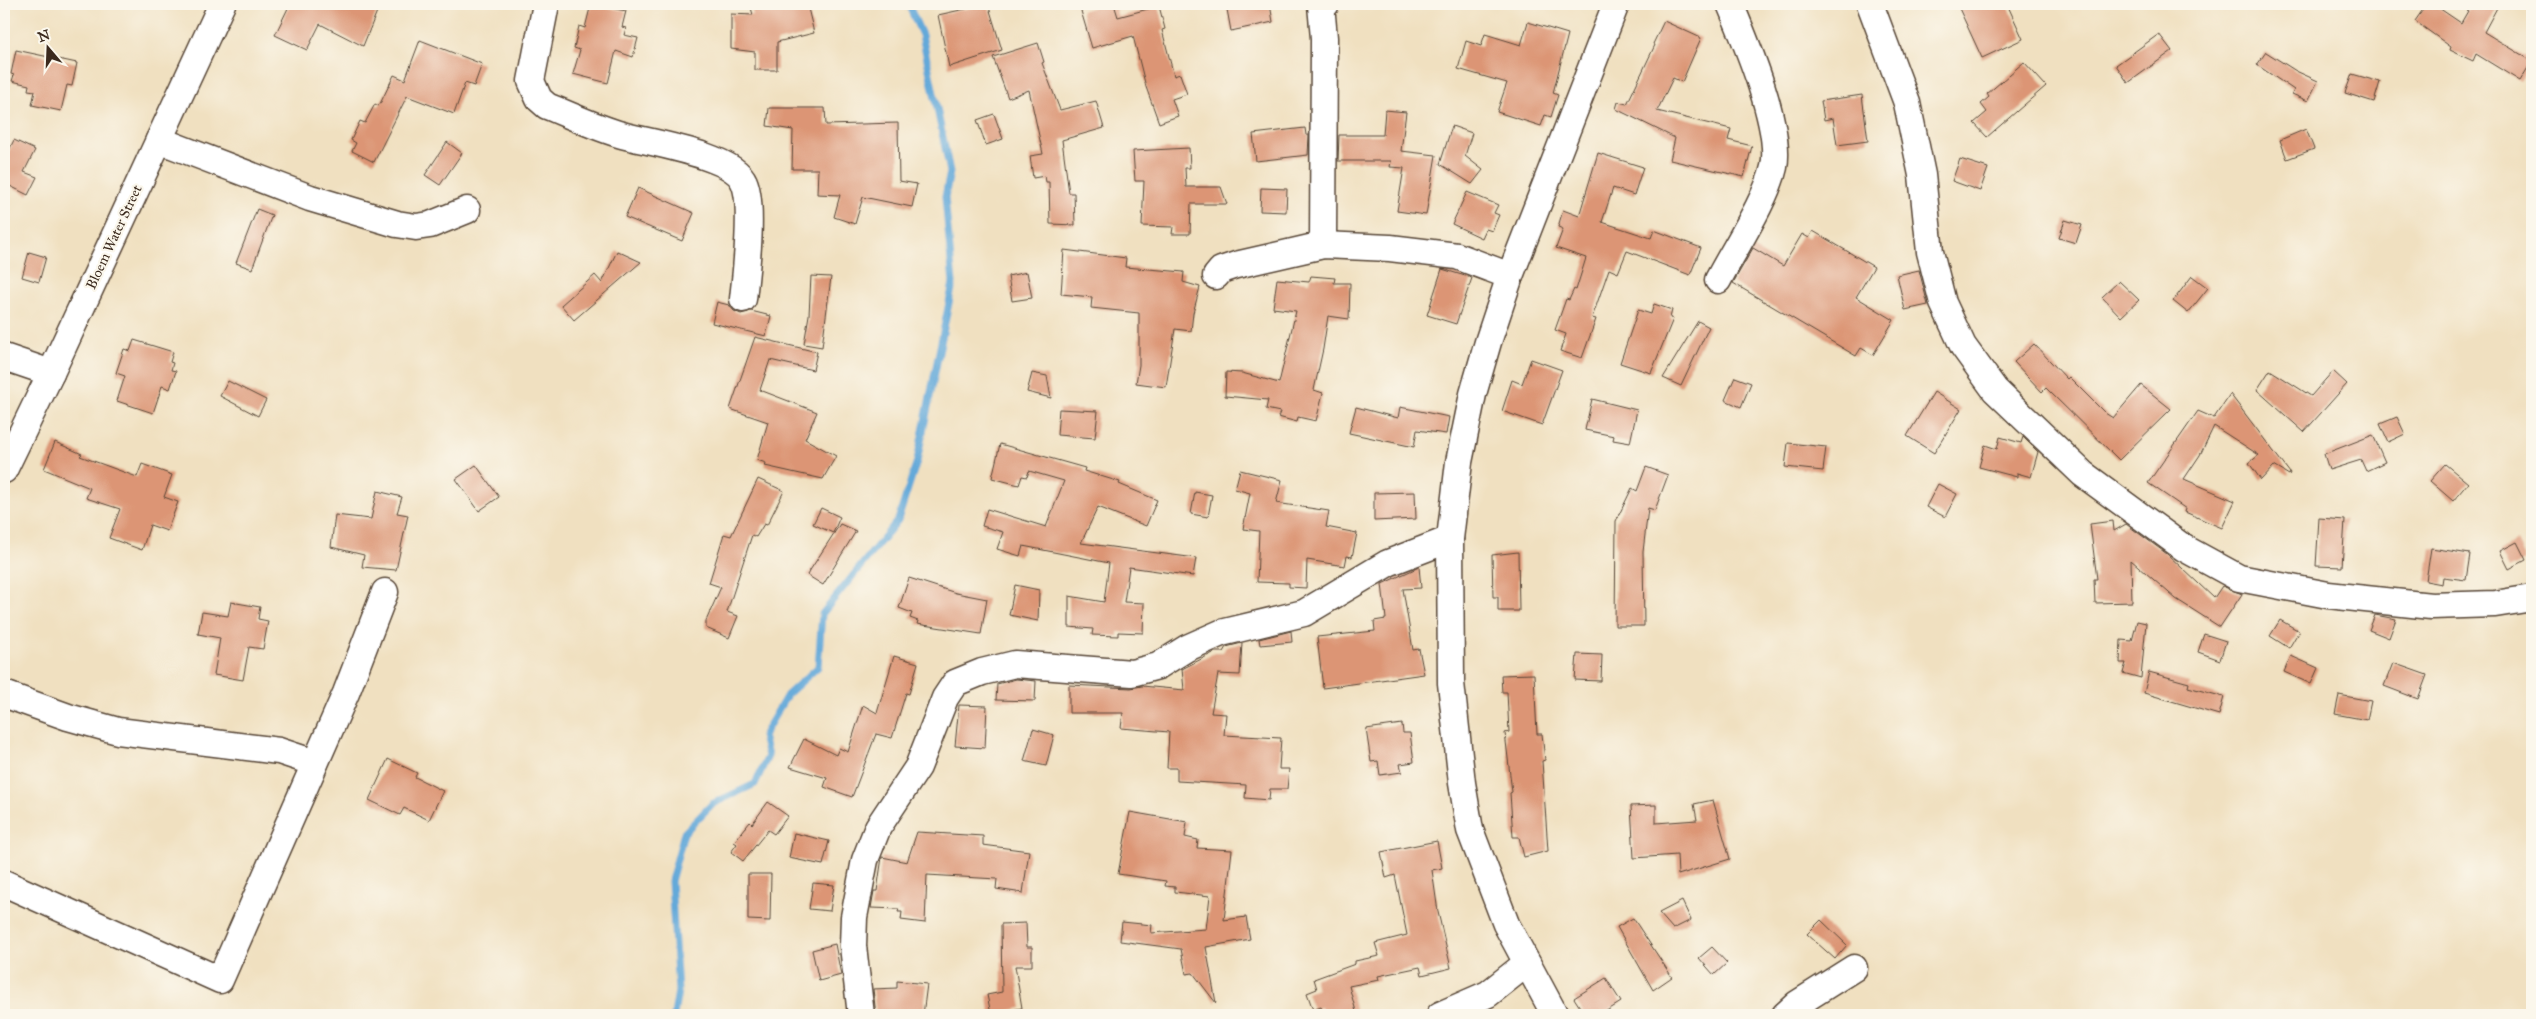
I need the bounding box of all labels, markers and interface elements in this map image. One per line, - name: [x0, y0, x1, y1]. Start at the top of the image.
- north arrow: [22, 22, 72, 72]
- text: N: [36, 26, 52, 46]
- street label: Bloem Water Street: [82, 182, 146, 292]

